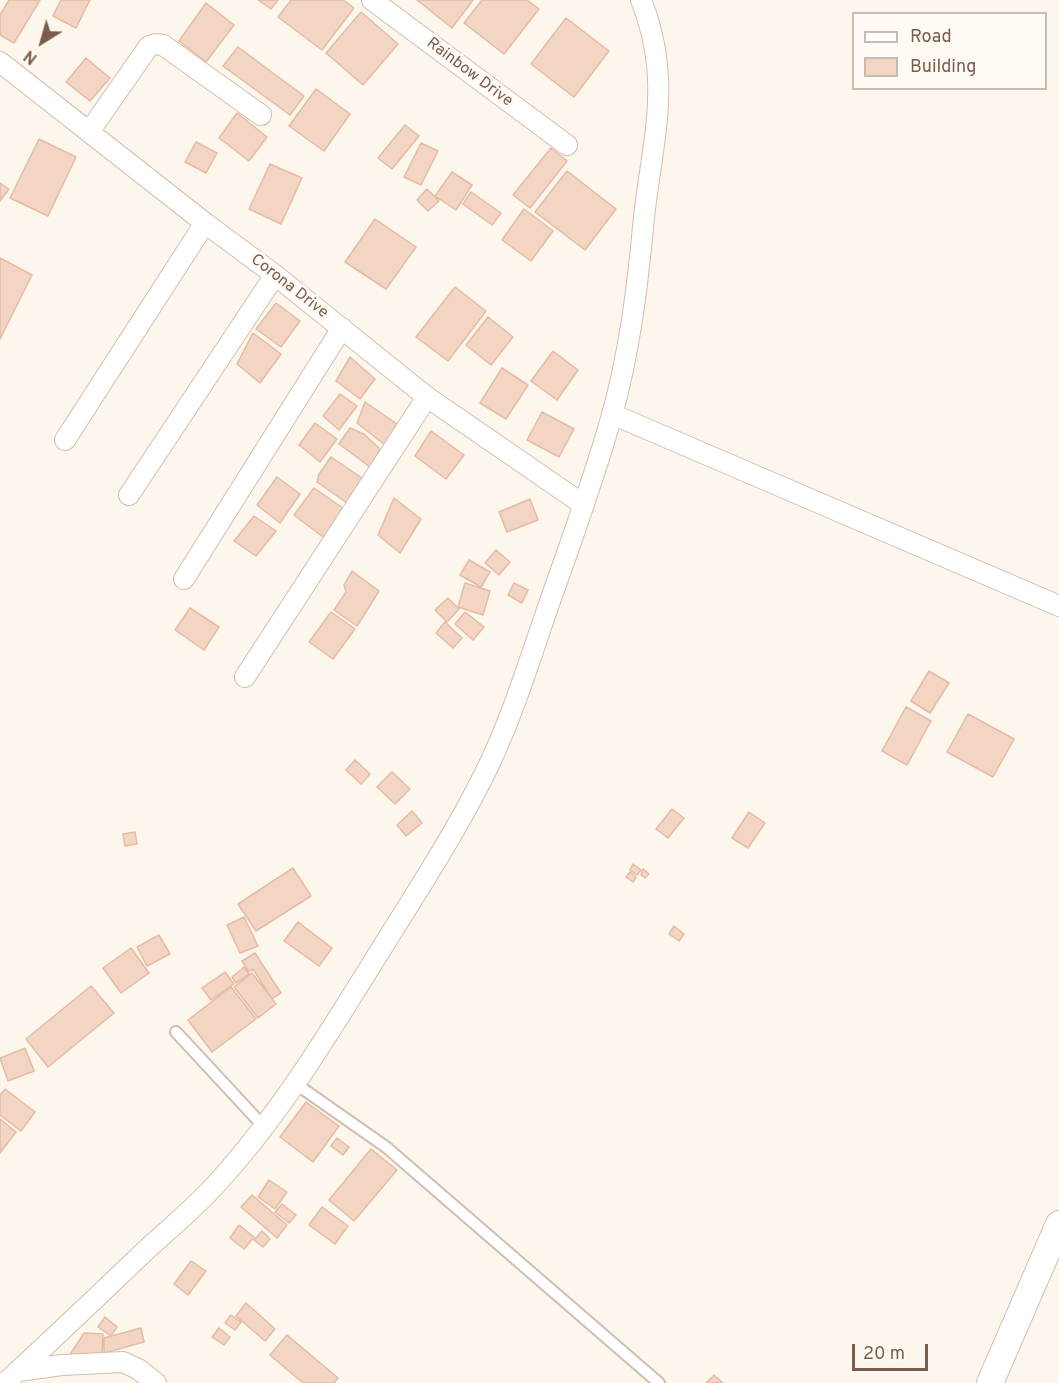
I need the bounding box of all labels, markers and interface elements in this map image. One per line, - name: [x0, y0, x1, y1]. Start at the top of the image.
- north arrow: [12, 12, 72, 72]
- legend: [852, 12, 1047, 90]
- text: Road: [910, 26, 952, 49]
- street label: Rainbow Drive: [422, 34, 516, 112]
- text: N: [21, 45, 42, 68]
- text: Building: [910, 56, 976, 79]
- street label: Corona Drive: [246, 251, 332, 323]
- scale bar: [855, 1332, 932, 1370]
- text: 20 m: [863, 1343, 905, 1366]

